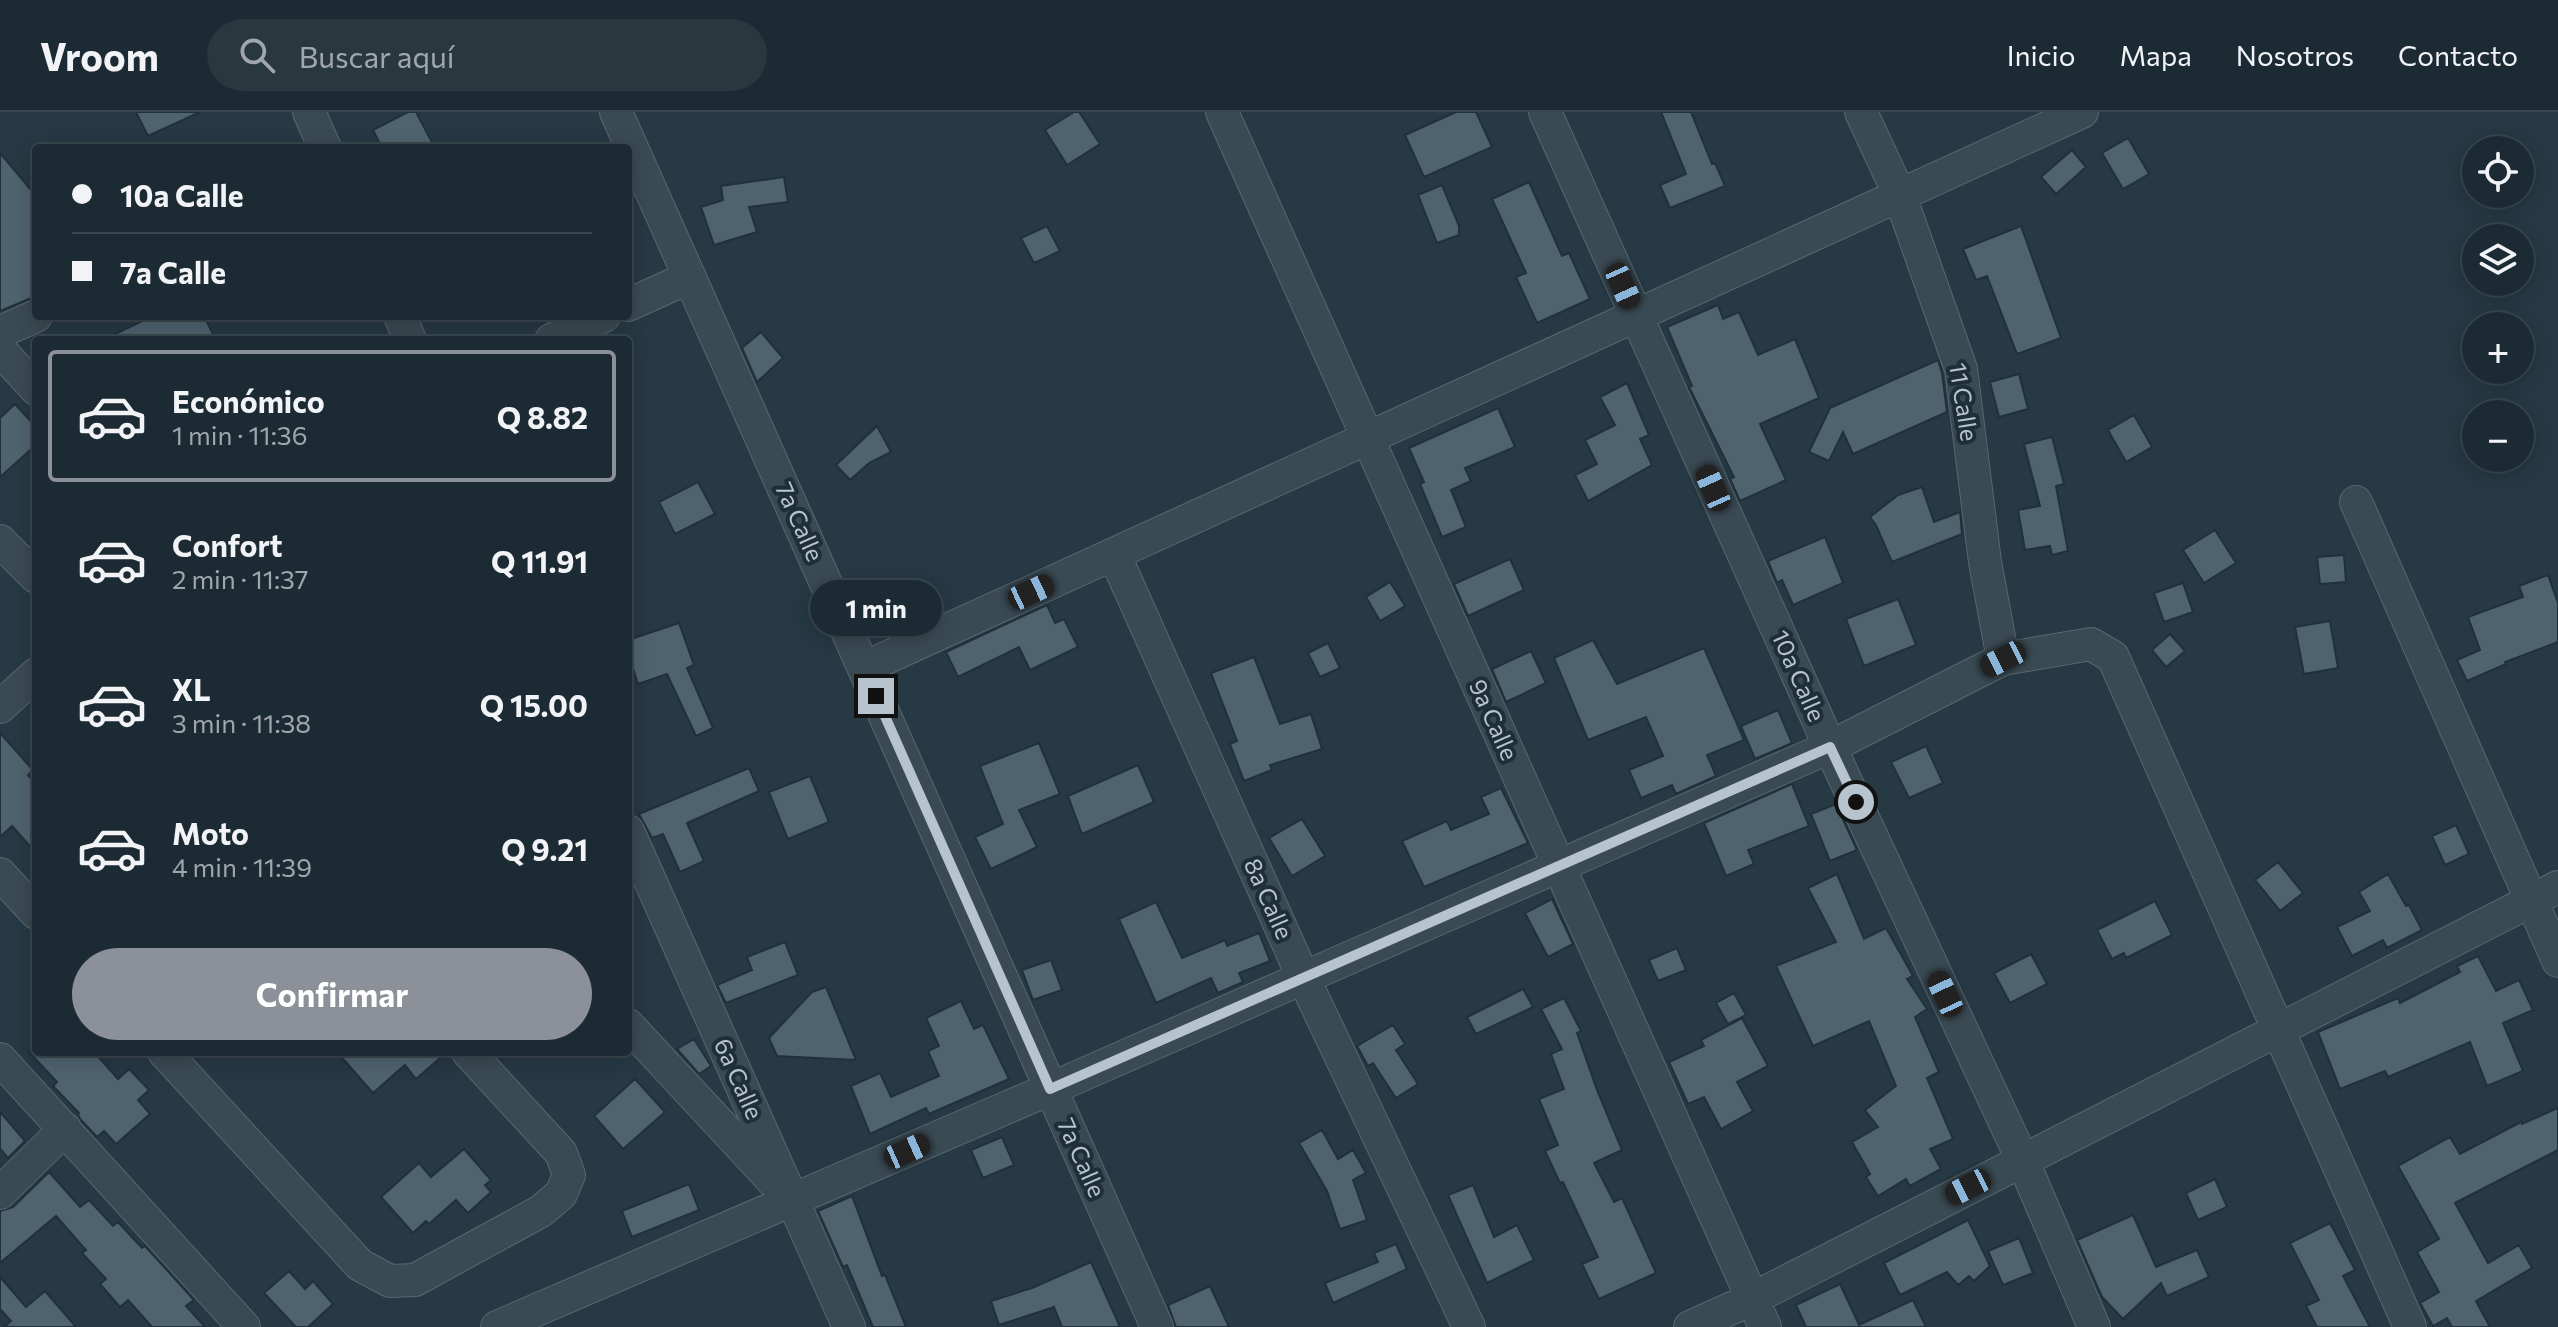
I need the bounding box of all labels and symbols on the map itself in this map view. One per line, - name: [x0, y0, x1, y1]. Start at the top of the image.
- car: [1602, 259, 1644, 313]
- street label: 11 Calle: [1944, 360, 1985, 443]
- car: [1692, 461, 1734, 515]
- street label: 7a Calle: [770, 477, 831, 565]
- car: [1004, 571, 1058, 613]
- callout: 1 min: [810, 580, 942, 636]
- street label: 10a Calle: [1766, 625, 1832, 726]
- car: [1976, 637, 2030, 681]
- street label: 9a Calle: [1464, 674, 1525, 764]
- route end: [858, 678, 894, 714]
- route start: [1838, 784, 1874, 820]
- street label: 8a Calle: [1239, 853, 1300, 943]
- car: [1924, 967, 1966, 1021]
- street label: 6a Calle: [709, 1033, 770, 1123]
- street label: 7a Calle: [1052, 1113, 1113, 1201]
- car: [880, 1130, 934, 1172]
- car: [1941, 1165, 1995, 1209]

